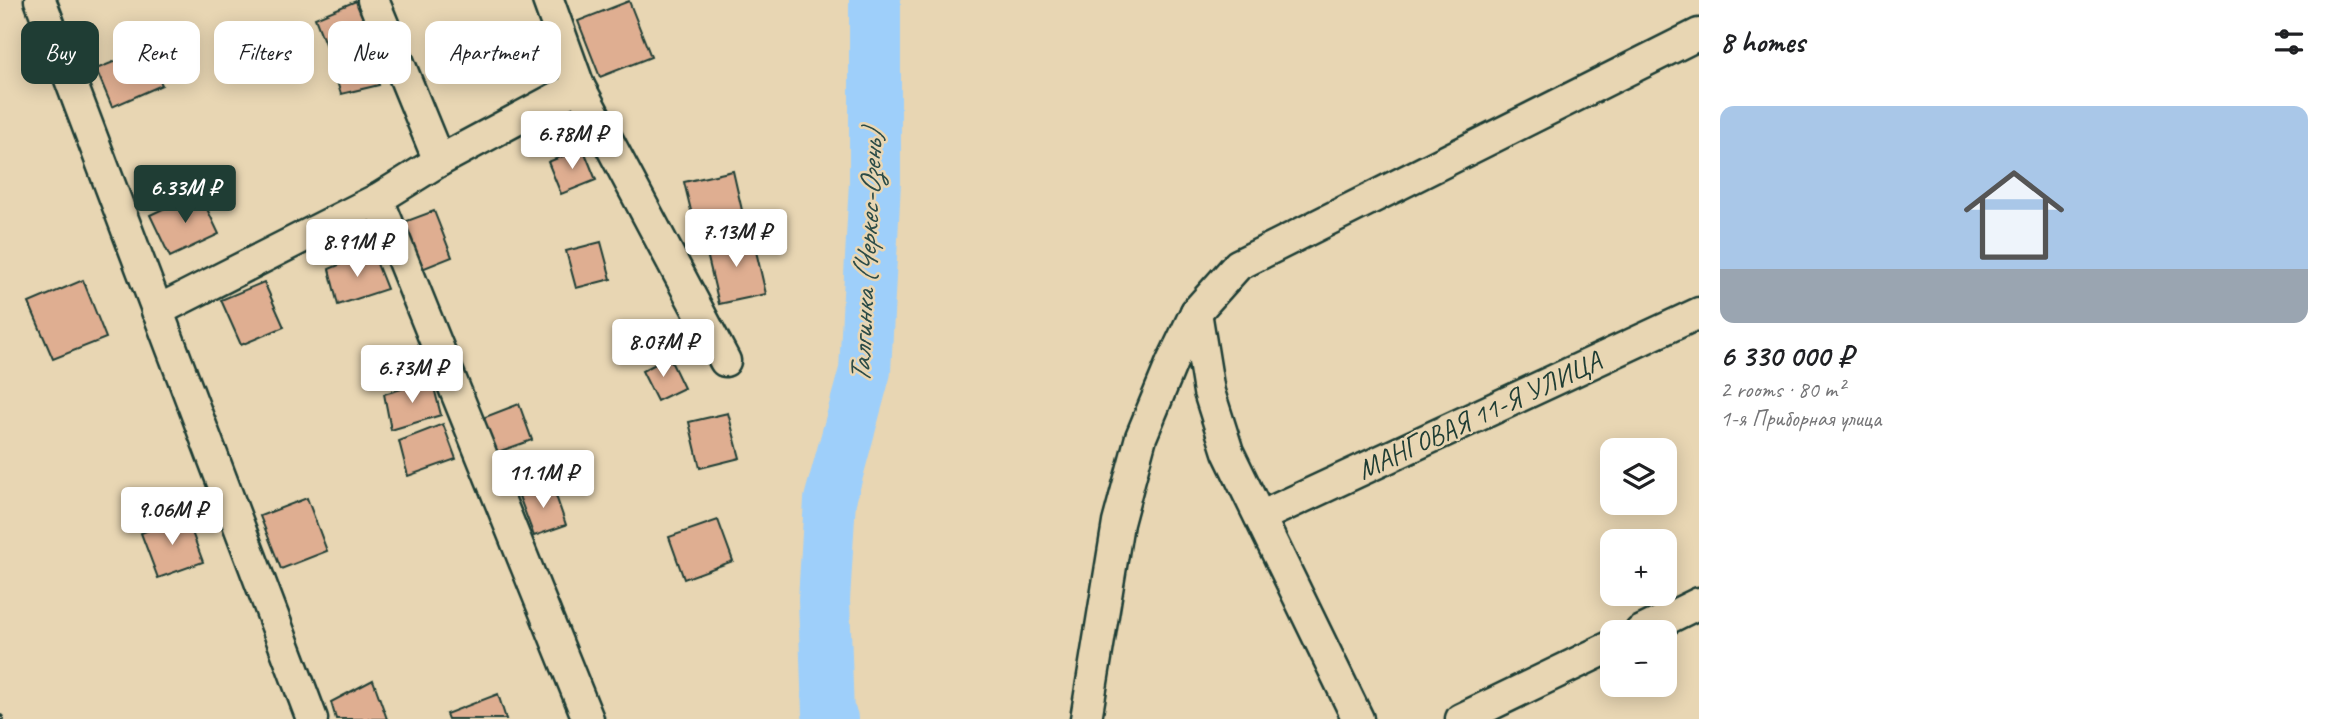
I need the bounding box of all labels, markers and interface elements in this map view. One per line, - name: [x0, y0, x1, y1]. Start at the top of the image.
- chip: Buy: [21, 21, 99, 84]
- chip: Rent: [113, 21, 200, 84]
- chip: Filters: [214, 21, 314, 84]
- chip: New: [328, 21, 411, 84]
- chip: Apartment: [425, 21, 561, 84]
- text: 8 homes: [1720, 23, 1805, 61]
- icon: filters: [2270, 23, 2308, 61]
- pin: 6.78M ₽: [507, 111, 637, 171]
- text: 6.78M ₽: [537, 119, 607, 148]
- water label: Талгинка (Черкес-Озень): [840, 124, 892, 384]
- icon: home: [1951, 152, 2077, 278]
- pin: 6.33M ₽: [120, 166, 250, 225]
- text: 6.33M ₽: [150, 173, 220, 202]
- pin: 7.13M ₽: [671, 210, 801, 269]
- text: 7.13M ₽: [701, 217, 771, 246]
- pin: 8.91M ₽: [292, 219, 422, 279]
- text: 8.91M ₽: [322, 227, 392, 256]
- pin: 8.07M ₽: [598, 320, 728, 379]
- text: 8.07M ₽: [628, 327, 698, 356]
- text: 6 330 000 ₽: [1720, 337, 1852, 375]
- street label: МАНГОВАЯ 11-Я УЛИЦА: [1351, 342, 1608, 487]
- pin: 6.73M ₽: [347, 346, 477, 405]
- text: 6.73M ₽: [377, 353, 447, 382]
- text: 2 rooms · 80 m²: [1720, 375, 1844, 404]
- text: 1-я Приборная улица: [1720, 404, 1881, 433]
- map controls: [1600, 438, 1677, 697]
- button: layers: [1600, 438, 1677, 515]
- pin: 11.1M ₽: [478, 450, 608, 510]
- text: 11.1M ₽: [508, 458, 578, 487]
- pin: 9.06M ₽: [107, 488, 237, 547]
- text: 9.06M ₽: [137, 495, 207, 524]
- button: +: [1600, 529, 1677, 606]
- button: −: [1600, 620, 1677, 697]

